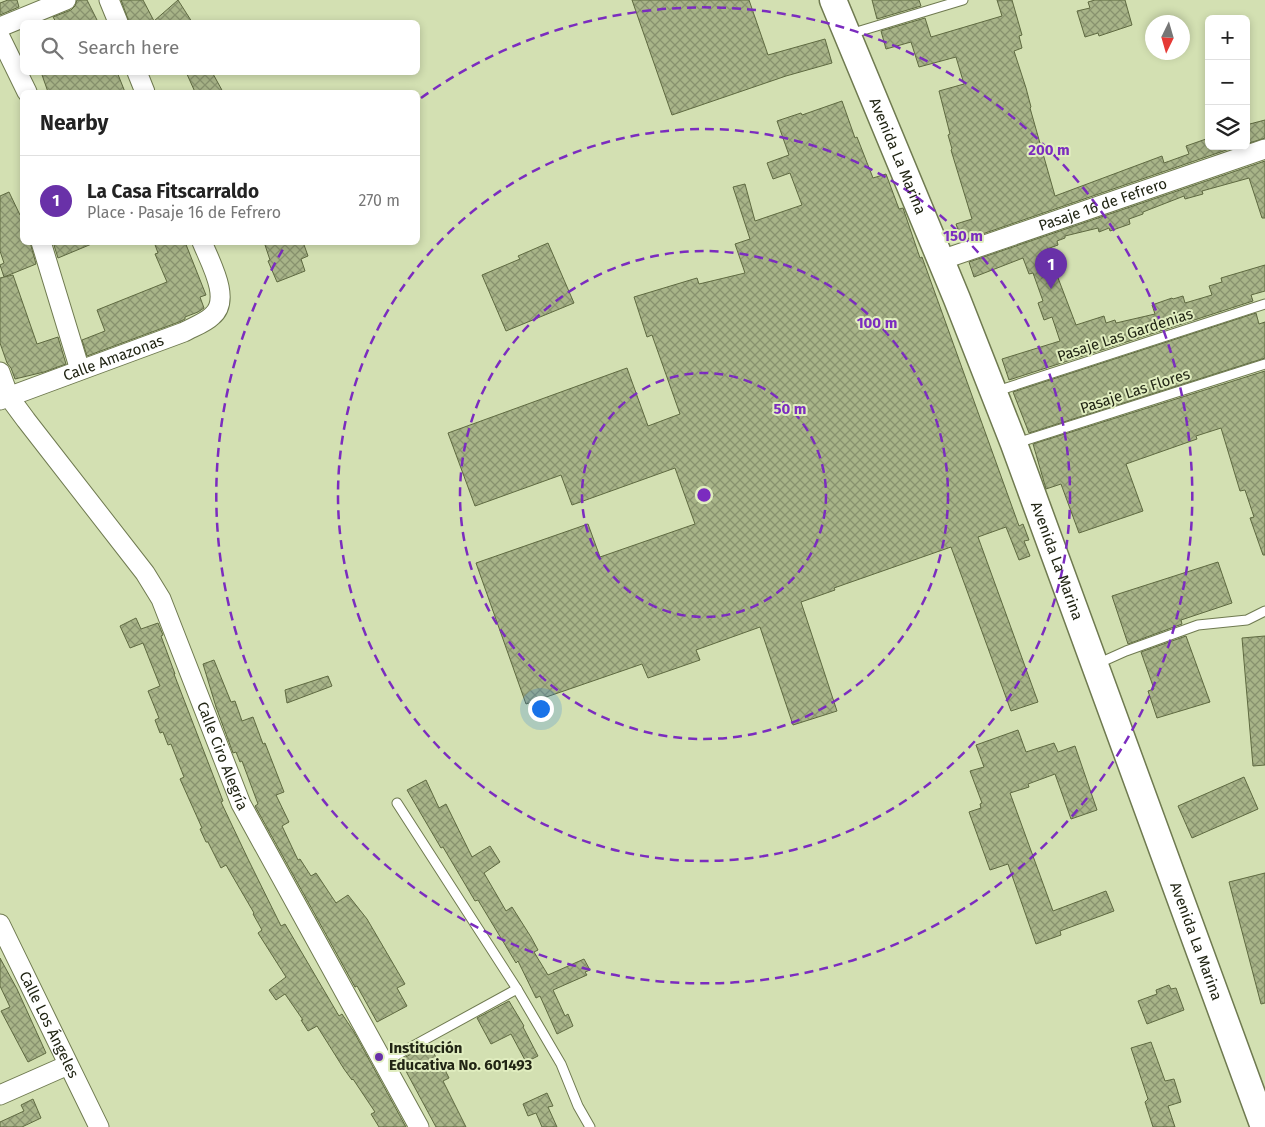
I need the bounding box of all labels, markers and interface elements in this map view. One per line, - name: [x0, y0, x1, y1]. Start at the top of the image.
- north arrow: [1145, 15, 1190, 60]
- map controls: [1205, 15, 1250, 150]
- button: +: [1205, 15, 1250, 60]
- search box: [20, 20, 420, 75]
- icon: search: [38, 34, 66, 62]
- text: Search here: [78, 36, 179, 59]
- button: −: [1205, 60, 1250, 105]
- street label: Avenida La Marina: [866, 95, 930, 217]
- button: layers: [1205, 105, 1250, 150]
- text: Nearby: [40, 110, 108, 136]
- text: 200 m: [1028, 141, 1070, 159]
- street label: Pasaje 16 de Fefrero: [1036, 174, 1169, 235]
- text: La Casa Fitscarraldo: [87, 180, 259, 203]
- text: 1: [52, 191, 60, 210]
- text: 270 m: [358, 191, 400, 210]
- text: Place · Pasaje 16 de Fefrero: [87, 203, 281, 222]
- text: 150 m: [943, 227, 983, 245]
- pin: 1: [1035, 248, 1067, 289]
- street label: Pasaje Las Gardenias: [1055, 305, 1195, 365]
- text: 100 m: [857, 314, 897, 332]
- street label: Calle Amazonas: [61, 331, 166, 385]
- street label: Pasaje Las Flores: [1078, 365, 1192, 417]
- text: 50 m: [773, 400, 807, 418]
- centre of rings: [695, 486, 713, 504]
- street label: Avenida La Marina: [1027, 499, 1087, 623]
- your location: [528, 696, 554, 722]
- street label: Calle Ciro Alegría: [193, 699, 252, 814]
- street label: Avenida La Marina: [1166, 880, 1226, 1003]
- street label: Calle Los Ángeles: [15, 968, 83, 1081]
- place label: Institución Educativa No. 601493: [389, 1039, 532, 1074]
- marker: Institución Educativa No. 601493: [373, 1051, 385, 1063]

